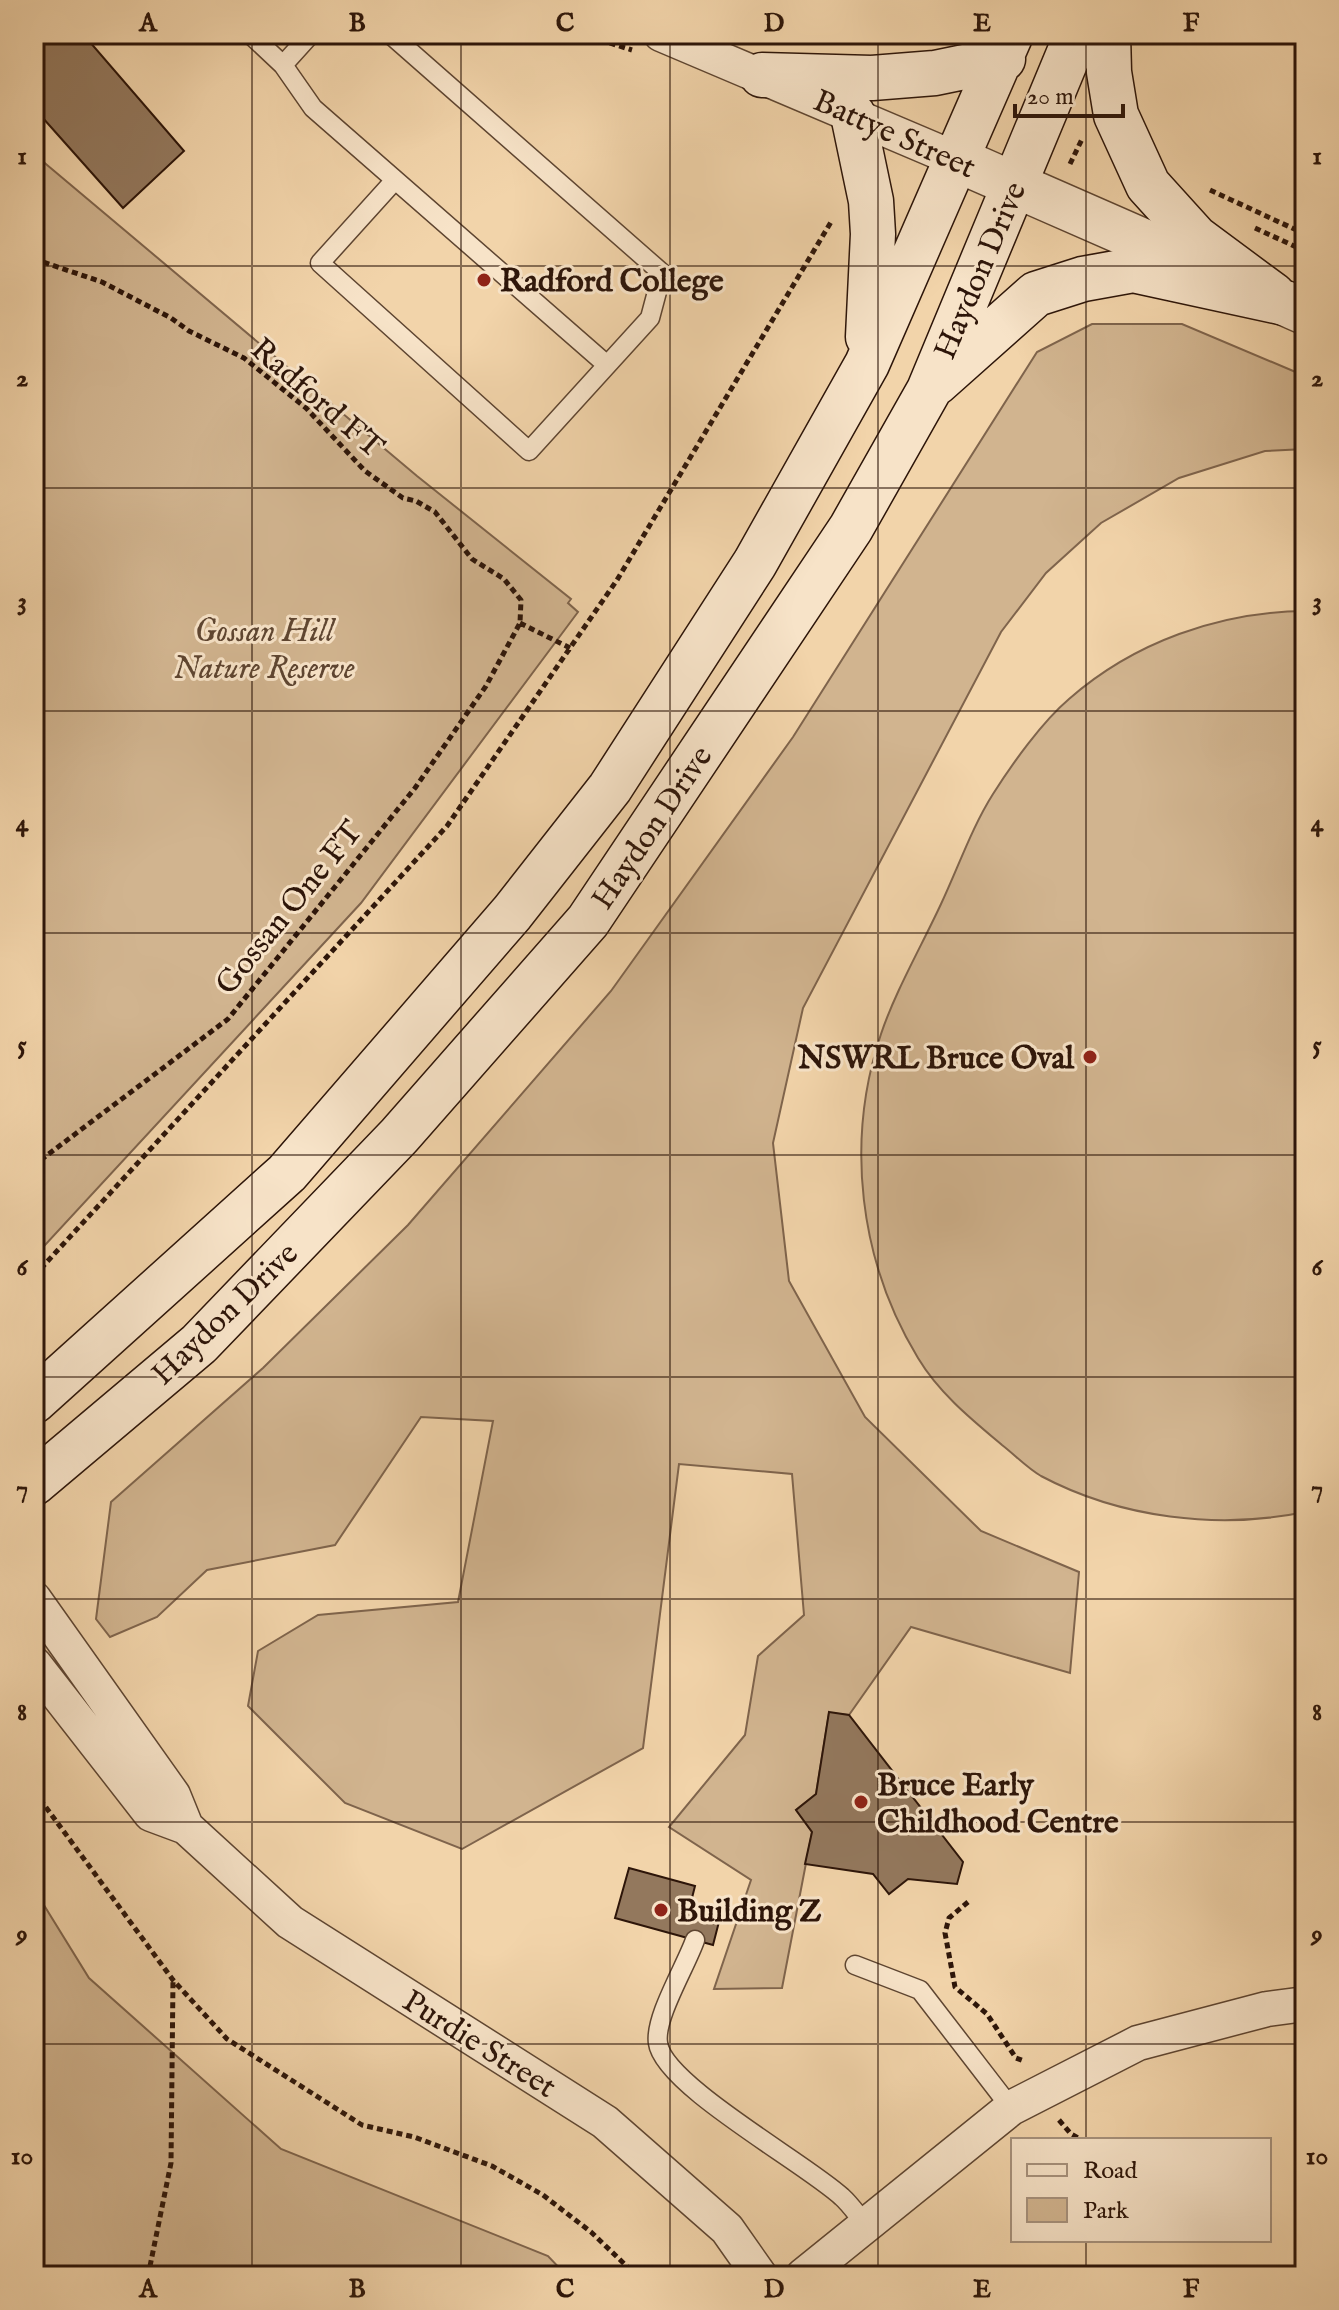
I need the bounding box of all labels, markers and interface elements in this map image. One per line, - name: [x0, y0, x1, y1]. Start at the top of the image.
- text: A: [138, 7, 158, 40]
- text: B: [348, 7, 366, 40]
- text: C: [556, 7, 575, 40]
- text: D: [764, 7, 785, 40]
- text: E: [973, 7, 991, 40]
- text: F: [1183, 7, 1200, 40]
- scale bar: [1015, 68, 1123, 118]
- street label: Battye Street: [806, 81, 982, 189]
- text: 20 m: [1027, 82, 1074, 113]
- text: 1: [17, 140, 27, 173]
- text: 1: [1312, 140, 1322, 173]
- street label: Haydon Drive: [926, 176, 1037, 366]
- place label: Radford College: [500, 262, 724, 303]
- marker: Radford College: [475, 271, 493, 289]
- street label: Radford FT: [241, 330, 392, 468]
- text: 2: [16, 362, 28, 395]
- text: 2: [1311, 362, 1323, 395]
- text: 3: [17, 585, 27, 618]
- text: 3: [1312, 585, 1322, 618]
- park label: Gossan Hill Nature Reserve: [173, 612, 355, 690]
- street label: Haydon Drive: [583, 739, 723, 918]
- text: 4: [16, 807, 30, 840]
- text: 4: [1311, 807, 1325, 840]
- street label: Gossan One FT: [207, 813, 373, 1004]
- text: 5: [17, 1029, 27, 1062]
- text: 5: [1312, 1029, 1322, 1062]
- place label: NSWRL Bruce Oval: [797, 1039, 1075, 1080]
- marker: NSWRL Bruce Oval: [1081, 1048, 1099, 1066]
- street label: Haydon Drive: [144, 1234, 308, 1395]
- text: 6: [17, 1251, 29, 1284]
- text: 6: [1312, 1251, 1324, 1284]
- text: 7: [16, 1473, 28, 1506]
- text: 7: [1311, 1473, 1323, 1506]
- text: 8: [17, 1696, 27, 1729]
- text: 8: [1312, 1696, 1322, 1729]
- place label: Bruce Early Childhood Centre: [877, 1766, 1119, 1844]
- marker: Bruce Early Childhood Centre: [852, 1793, 870, 1811]
- place label: Building Z: [677, 1892, 822, 1933]
- marker: Building Z: [652, 1901, 670, 1919]
- text: 9: [15, 1918, 28, 1951]
- text: 9: [1310, 1918, 1323, 1951]
- street label: Purdie Street: [394, 1982, 563, 2108]
- legend: [1011, 2138, 1271, 2242]
- text: 10: [11, 2140, 33, 2173]
- text: 10: [1306, 2140, 1328, 2173]
- text: Road: [1083, 2156, 1137, 2187]
- text: Park: [1083, 2196, 1129, 2227]
- text: A: [138, 2273, 158, 2306]
- text: B: [348, 2273, 366, 2306]
- text: C: [556, 2273, 575, 2306]
- text: D: [764, 2273, 785, 2306]
- text: E: [973, 2273, 991, 2306]
- text: F: [1183, 2273, 1200, 2306]

